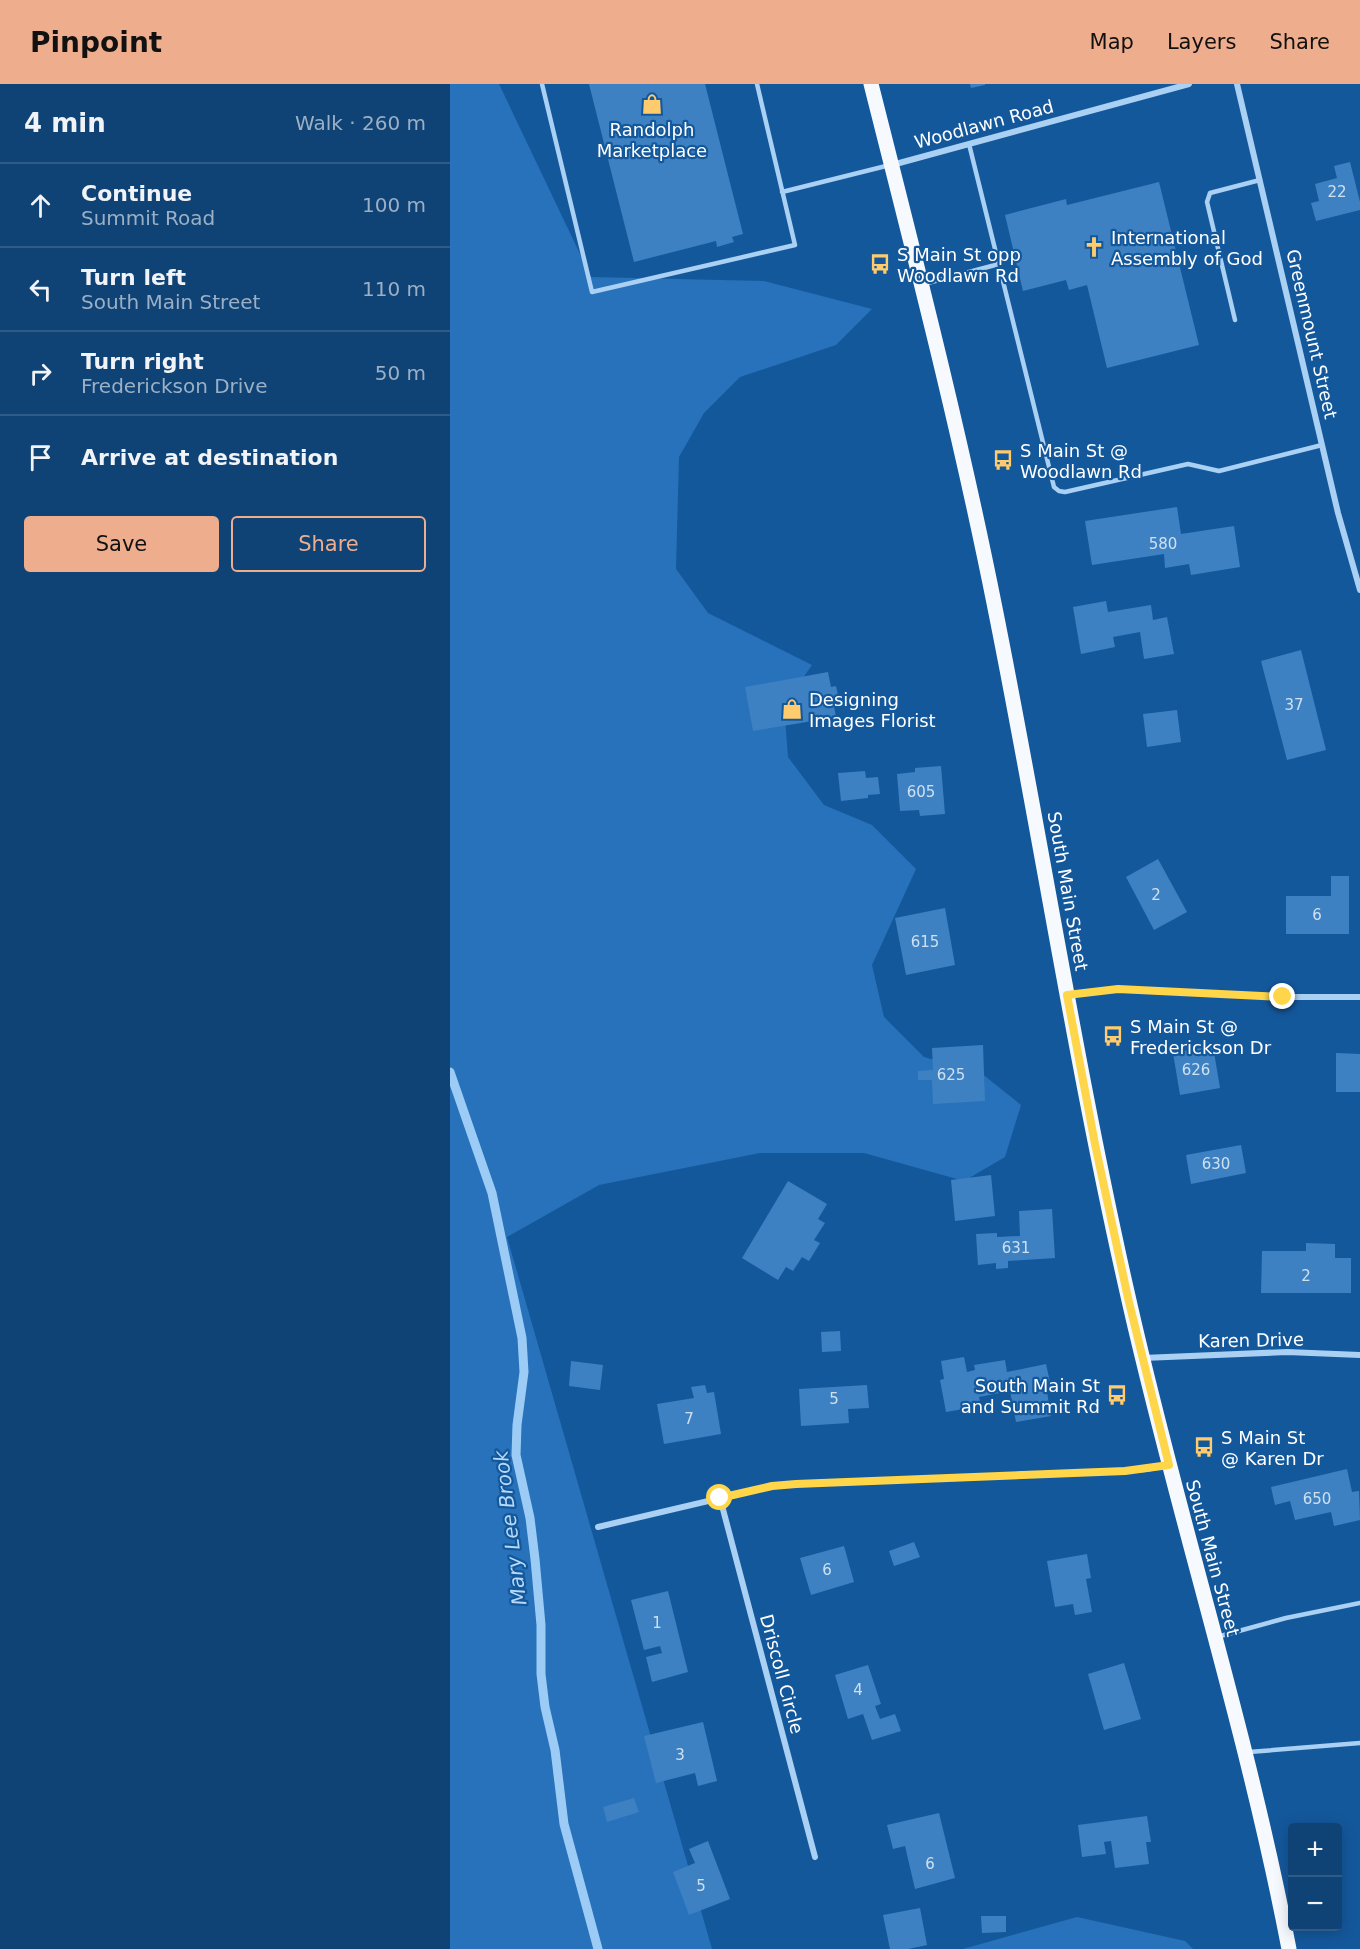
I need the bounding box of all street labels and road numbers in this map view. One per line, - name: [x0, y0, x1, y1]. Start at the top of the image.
- street label: Woodlawn Road: [912, 95, 1056, 153]
- street label: Greenmount Street: [1282, 247, 1342, 421]
- street label: South Main Street: [1044, 810, 1092, 972]
- street label: Karen Drive: [1198, 1329, 1304, 1351]
- street label: South Main Street: [1182, 1477, 1244, 1639]
- street label: Driscoll Circle: [756, 1612, 808, 1736]

